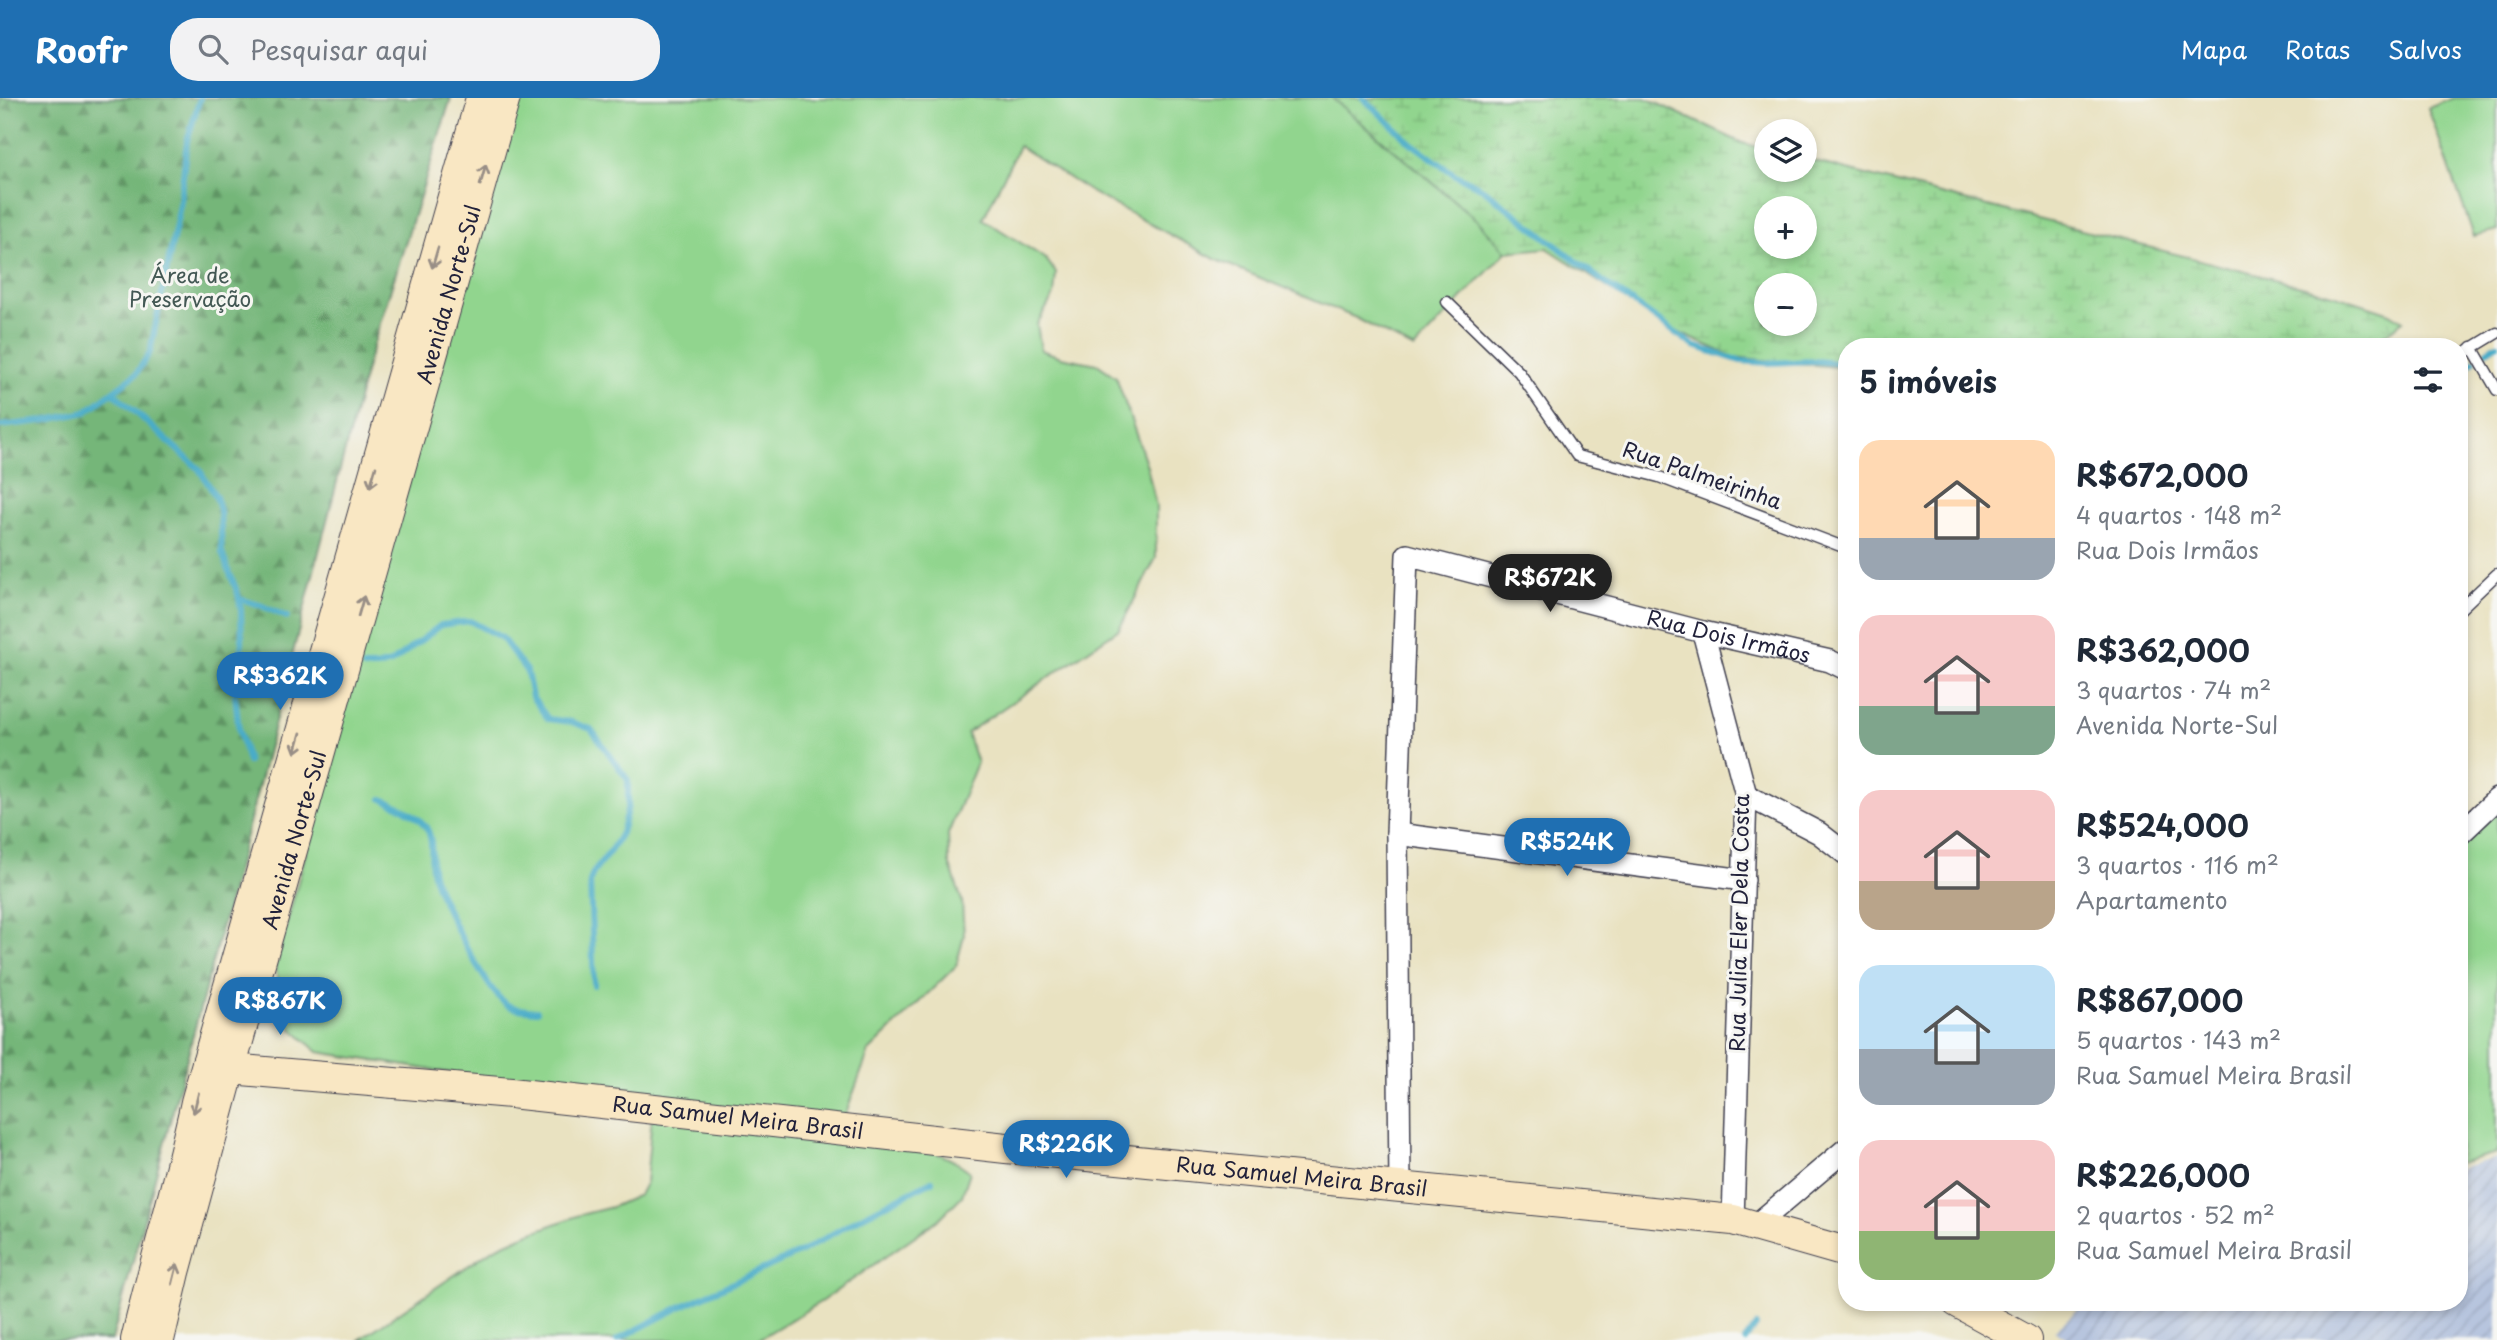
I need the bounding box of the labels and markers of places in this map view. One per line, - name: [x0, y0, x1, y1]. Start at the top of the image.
- pin: R$672K: [1493, 554, 1607, 614]
- pin: R$362K: [223, 652, 337, 712]
- pin: R$524K: [1510, 818, 1624, 878]
- pin: R$867K: [223, 978, 337, 1037]
- pin: R$226K: [1009, 1121, 1123, 1180]

